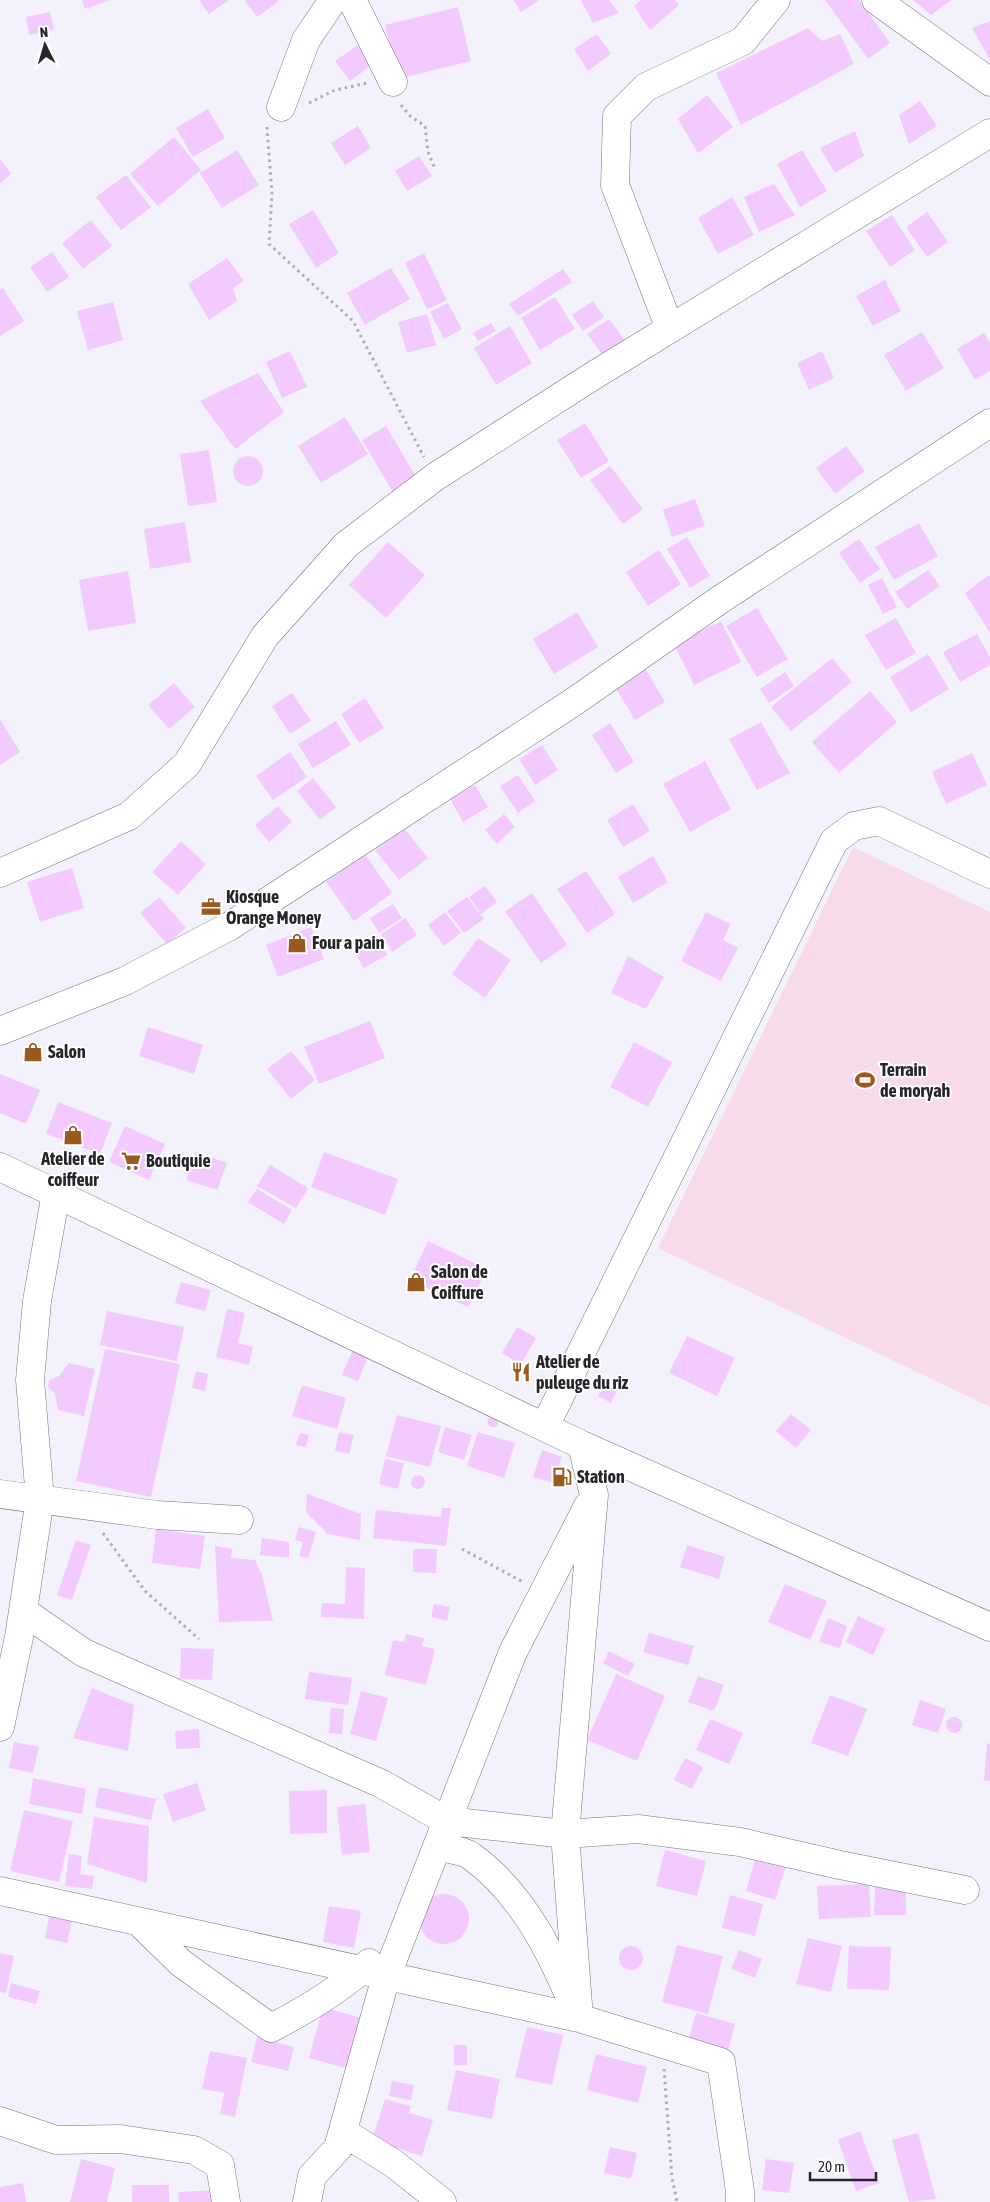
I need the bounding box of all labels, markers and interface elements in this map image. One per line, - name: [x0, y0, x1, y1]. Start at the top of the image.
- north arrow: [20, 20, 70, 70]
- text: N: [39, 24, 49, 40]
- place label: Kiosque Orange Money: [226, 886, 322, 928]
- office icon: Kiosque Orange Money: [200, 896, 222, 918]
- shop icon: Four a pain: [286, 932, 308, 954]
- place label: Four a pain: [312, 932, 385, 953]
- shop icon: Salon: [22, 1041, 44, 1063]
- place label: Salon: [48, 1041, 86, 1062]
- place label: Terrain de moryah: [880, 1059, 951, 1101]
- sports icon: Terrain de moryah: [854, 1069, 876, 1091]
- shop icon: Atelier de coiffeur: [62, 1124, 84, 1146]
- place label: Atelier de coiffeur: [40, 1148, 105, 1190]
- supermarket icon: Boutiquie: [120, 1150, 142, 1172]
- place label: Boutiquie: [146, 1150, 211, 1171]
- place label: Salon de Coiffure: [431, 1261, 488, 1303]
- shop icon: Salon de Coiffure: [405, 1271, 427, 1293]
- place label: Atelier de puleuge du riz: [535, 1351, 629, 1393]
- restaurant icon: Atelier de puleuge du riz: [510, 1361, 532, 1383]
- fuel station icon: Station: [551, 1466, 573, 1488]
- place label: Station: [577, 1466, 625, 1487]
- scale bar: [810, 2150, 876, 2182]
- text: 20 m: [818, 2158, 845, 2175]

